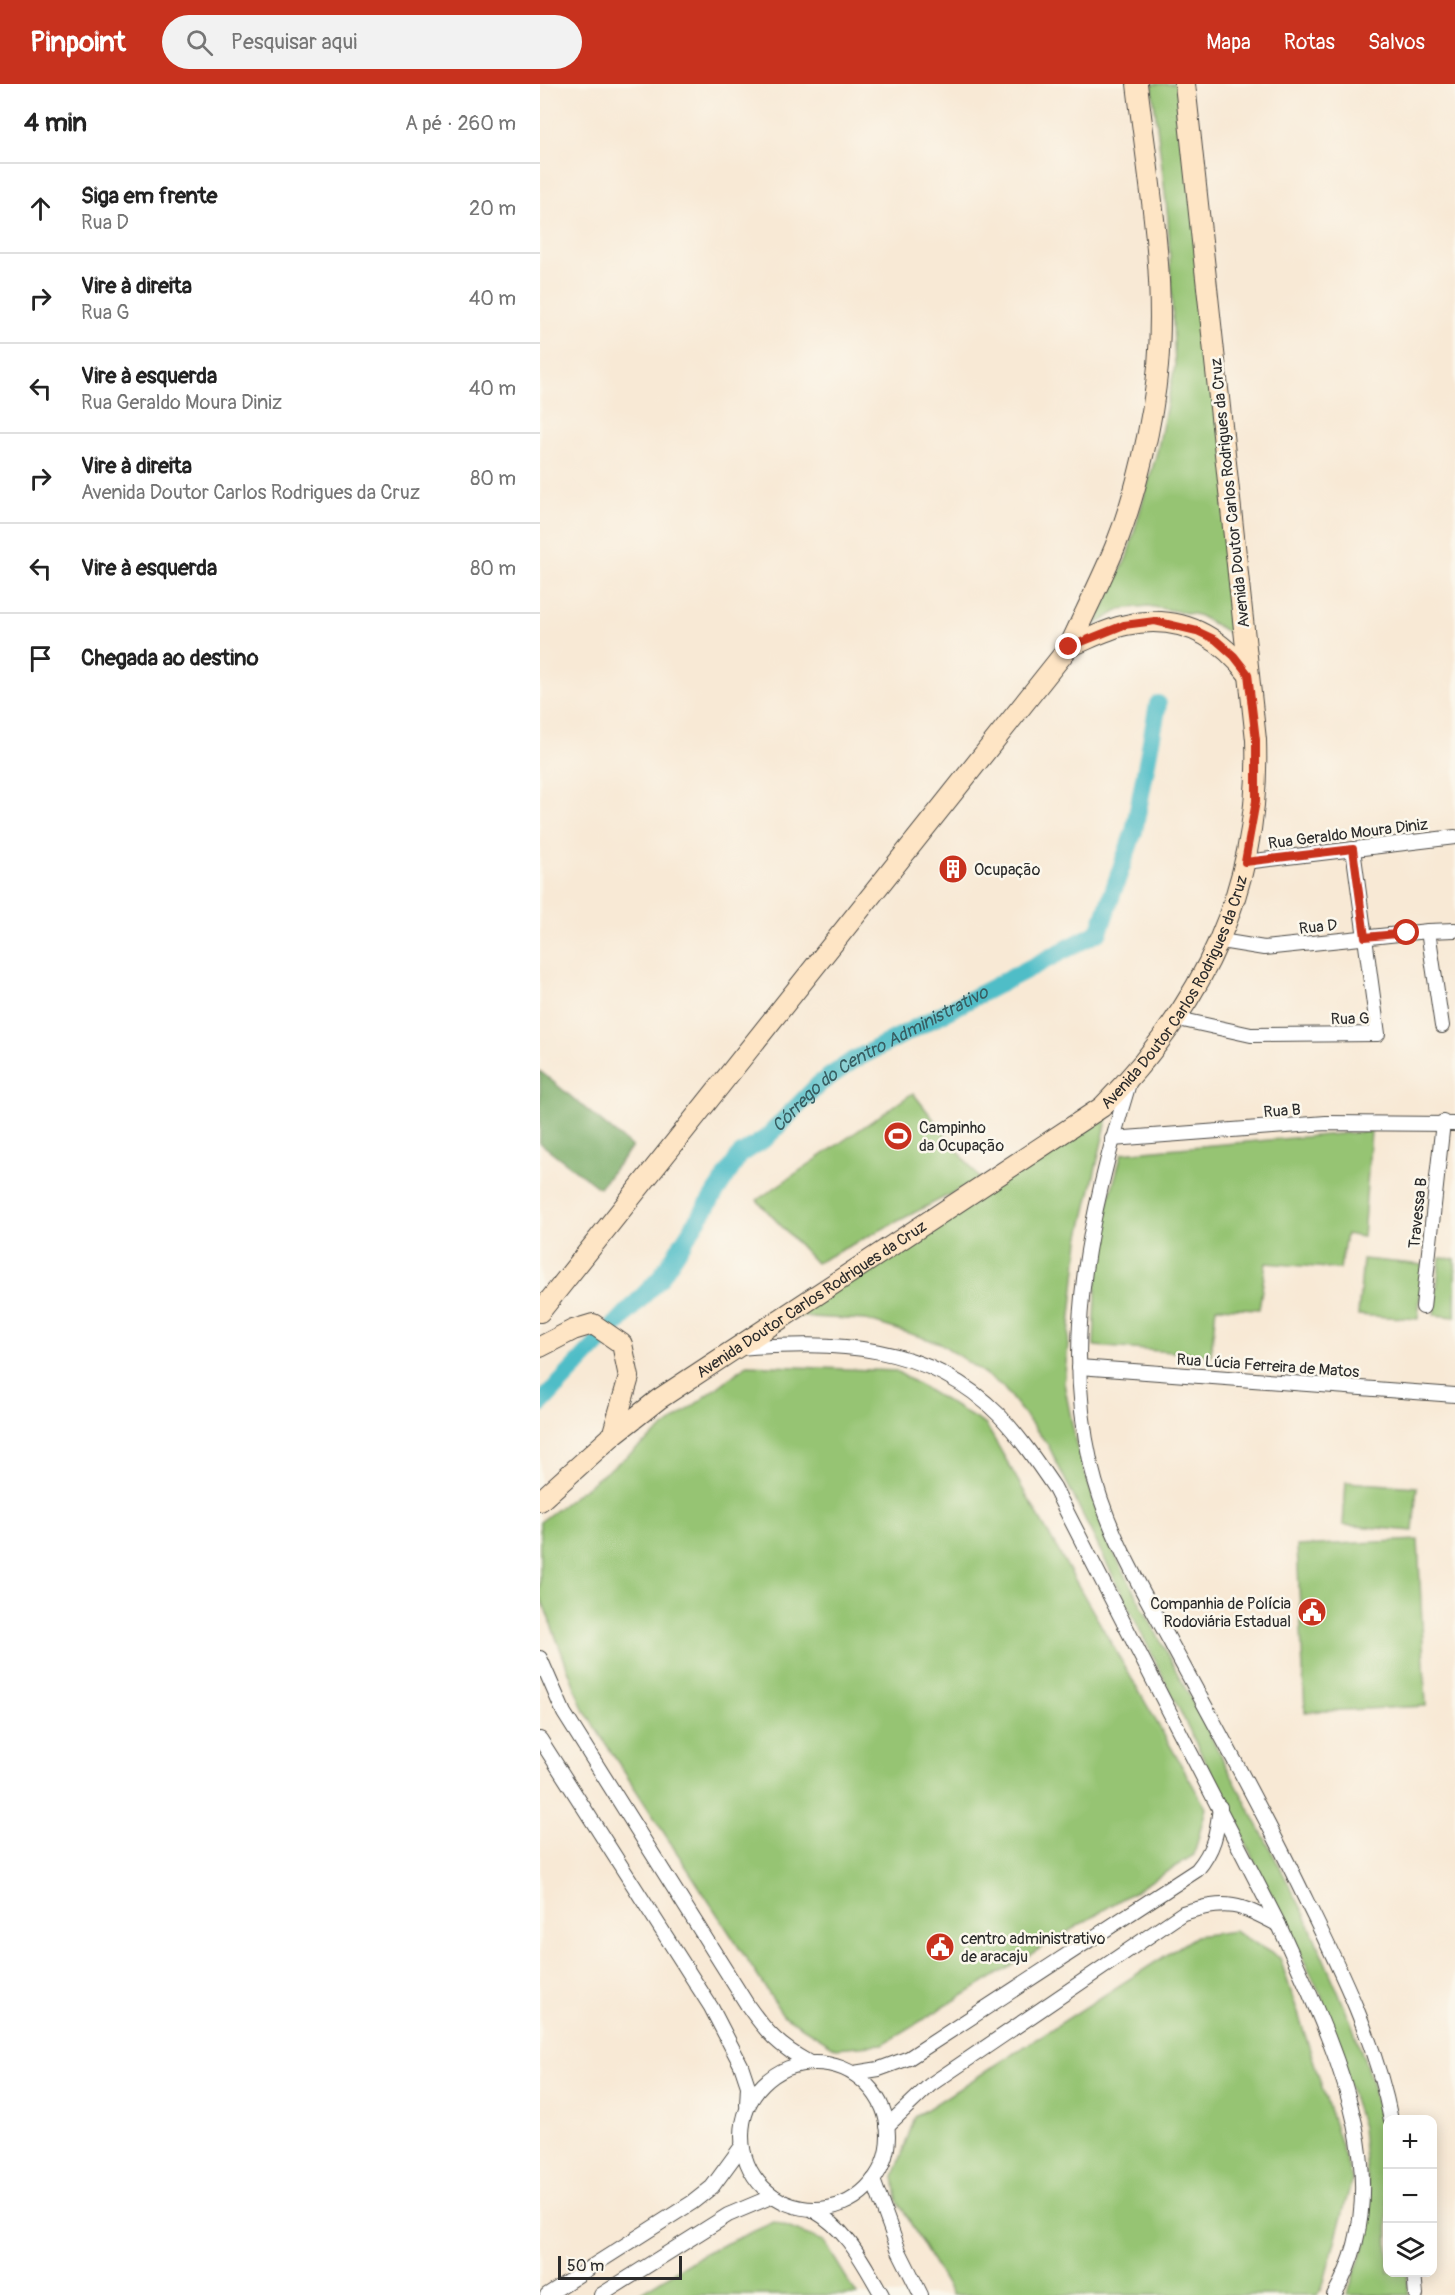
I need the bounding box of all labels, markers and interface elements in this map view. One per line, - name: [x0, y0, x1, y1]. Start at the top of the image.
- search box: [162, 15, 582, 69]
- text: Pinpoint: [30, 25, 126, 60]
- icon: search: [183, 26, 216, 59]
- text: Pesquisar aqui: [231, 28, 357, 56]
- text: Mapa: [1206, 29, 1251, 56]
- text: Rotas: [1284, 29, 1335, 56]
- text: Salvos: [1368, 29, 1425, 56]
- text: 4 min: [24, 107, 87, 139]
- text: A pé · 260 m: [405, 111, 516, 136]
- text: Siga em frente: [81, 182, 217, 210]
- icon: ahead: [24, 192, 57, 225]
- text: 20 m: [469, 196, 516, 221]
- text: Rua D: [81, 210, 129, 235]
- text: Vire à direita: [81, 272, 192, 300]
- icon: right: [24, 282, 57, 315]
- text: 40 m: [469, 286, 516, 311]
- text: Rua G: [81, 300, 130, 325]
- street label: Avenida Doutor Carlos Rodrigues da Cruz: [1206, 357, 1254, 629]
- text: Vire à esquerda: [81, 362, 217, 390]
- icon: left: [24, 372, 57, 405]
- text: 40 m: [469, 376, 516, 401]
- text: Rua Geraldo Moura Diniz: [81, 390, 282, 415]
- text: Vire à direita: [81, 452, 192, 480]
- icon: right: [24, 462, 57, 495]
- text: 80 m: [470, 466, 516, 491]
- text: Avenida Doutor Carlos Rodrigues da Cruz: [81, 480, 420, 505]
- icon: left: [24, 552, 57, 585]
- text: Vire à esquerda: [81, 554, 217, 582]
- text: 80 m: [470, 556, 516, 581]
- route end: [1055, 633, 1081, 659]
- icon: arrive: [24, 642, 57, 675]
- text: Chegada ao destino: [81, 644, 259, 672]
- street label: Rua Geraldo Moura Diniz: [1267, 814, 1429, 854]
- building icon: Ocupação: [937, 853, 969, 885]
- place label: Ocupação: [974, 860, 1041, 880]
- street label: Avenida Doutor Carlos Rodrigues da Cruz: [1097, 873, 1252, 1113]
- street label: Rua D: [1298, 915, 1338, 939]
- route start: [1393, 919, 1419, 945]
- water label: Córrego do Centro Administrativo: [767, 980, 993, 1137]
- street label: Rua G: [1330, 1009, 1370, 1029]
- street label: Rua B: [1263, 1100, 1301, 1122]
- place label: Campinho da Ocupação: [919, 1118, 1005, 1156]
- sports icon: Campinho da Ocupação: [882, 1120, 914, 1152]
- street label: Travessa B: [1404, 1177, 1432, 1249]
- street label: Avenida Doutor Carlos Rodrigues da Cruz: [693, 1216, 931, 1383]
- street label: Rua Lúcia Ferreira de Matos: [1176, 1350, 1360, 1382]
- place label: Companhia de Polícia Rodoviária Estadual: [1150, 1594, 1291, 1632]
- public building icon: Companhia de Polícia Rodoviária Estadual: [1296, 1596, 1328, 1628]
- place label: centro administrativo de aracaju: [961, 1929, 1106, 1967]
- public building icon: centro administrativo de aracaju: [924, 1931, 956, 1963]
- map controls: [1383, 2115, 1437, 2277]
- button: +: [1383, 2115, 1437, 2169]
- button: −: [1383, 2169, 1437, 2223]
- button: layers: [1383, 2223, 1437, 2277]
- scale bar: [558, 2253, 682, 2280]
- text: 50 m: [567, 2256, 604, 2276]

